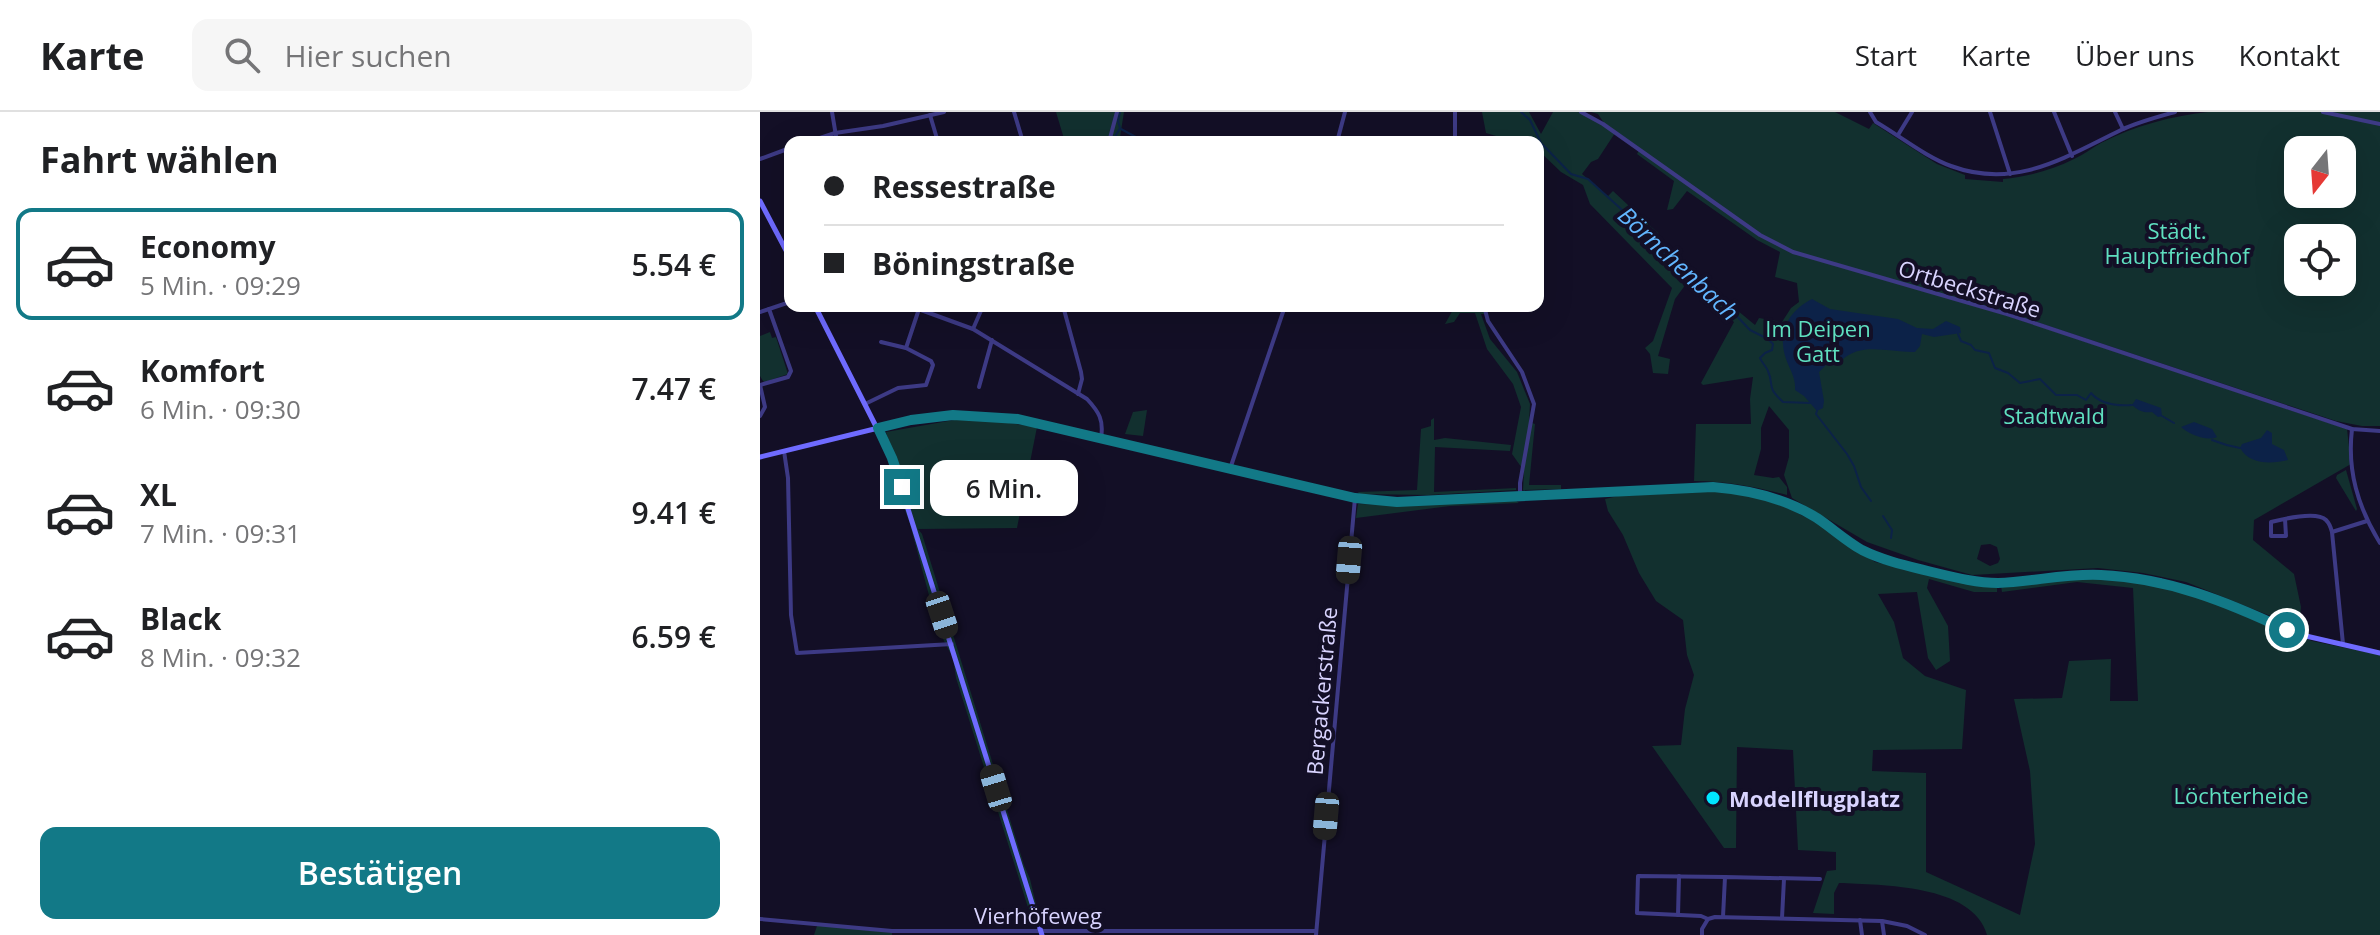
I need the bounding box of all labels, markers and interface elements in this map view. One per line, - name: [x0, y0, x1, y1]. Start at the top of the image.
- search box: [192, 19, 752, 91]
- text: Karte: [40, 29, 144, 81]
- icon: search: [220, 33, 264, 77]
- text: Hier suchen: [284, 35, 452, 76]
- text: Start: [1855, 36, 1917, 74]
- text: Karte: [1961, 36, 2031, 74]
- text: Über uns: [2075, 36, 2195, 74]
- text: Kontakt: [2239, 36, 2340, 74]
- text: Fahrt wählen: [40, 135, 279, 184]
- north arrow: [2284, 136, 2356, 208]
- map controls: [2284, 136, 2356, 296]
- text: Ressestraße: [872, 166, 1056, 207]
- water label: Börnchenbach: [1611, 198, 1747, 328]
- park label: Städt. Hauptfriedhof: [2104, 215, 2251, 270]
- button: locate: [2284, 224, 2356, 296]
- text: Economy: [140, 226, 276, 267]
- icon: car: [44, 228, 116, 300]
- text: Böningstraße: [872, 243, 1075, 284]
- text: 5.54 €: [631, 244, 716, 285]
- street label: Ortbeckstraße: [1895, 252, 2045, 324]
- text: 5 Min. · 09:29: [140, 267, 301, 303]
- park label: Im Deipen Gatt: [1765, 313, 1871, 368]
- text: Komfort: [140, 350, 265, 391]
- icon: car: [44, 352, 116, 424]
- text: 7.47 €: [631, 368, 716, 409]
- text: 6 Min. · 09:30: [140, 391, 301, 427]
- park label: Stadtwald: [2003, 400, 2105, 430]
- callout: 6 Min.: [930, 459, 1078, 515]
- route end: [884, 469, 920, 505]
- text: 6 Min.: [966, 470, 1042, 506]
- text: XL: [140, 474, 177, 515]
- icon: car: [44, 476, 116, 548]
- text: 9.41 €: [631, 492, 716, 533]
- text: 7 Min. · 09:31: [140, 515, 301, 551]
- car: [1335, 535, 1363, 585]
- car: [923, 588, 961, 642]
- text: Black: [140, 598, 221, 639]
- icon: car: [44, 600, 116, 672]
- street label: Bergackerstraße: [1299, 606, 1343, 776]
- route start: [2269, 612, 2305, 648]
- text: 6.59 €: [631, 616, 716, 657]
- text: 8 Min. · 09:32: [140, 639, 301, 675]
- car: [978, 762, 1014, 814]
- park label: Löchterheide: [2173, 780, 2309, 810]
- place label: Modellflugplatz: [1729, 783, 1900, 813]
- marker: Modellflugplatz: [1704, 789, 1722, 807]
- car: [1312, 791, 1340, 841]
- button: Bestätigen: [40, 827, 720, 919]
- street label: Vierhöfeweg: [974, 900, 1102, 930]

